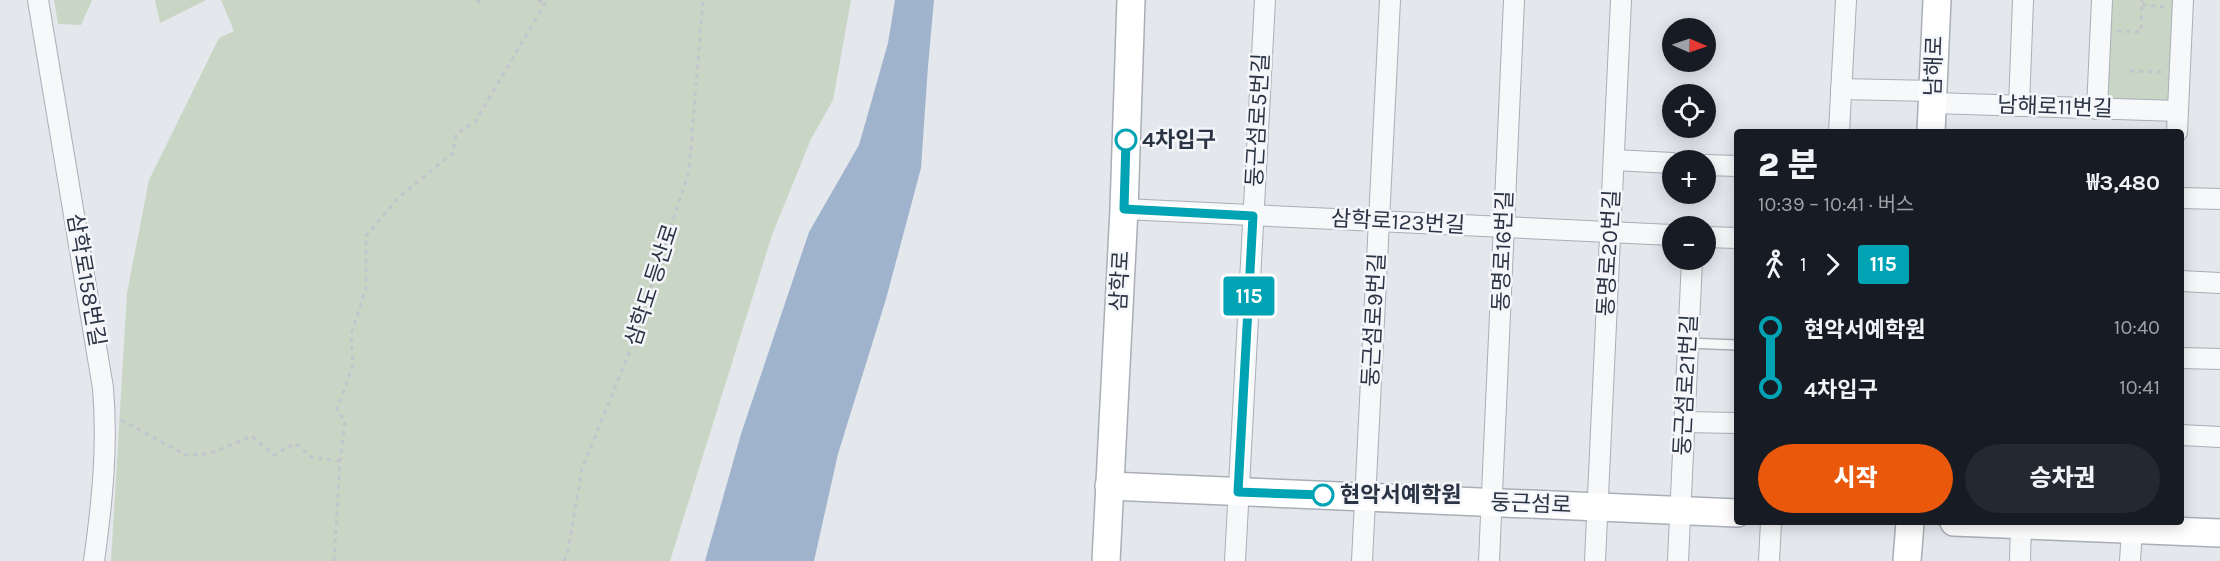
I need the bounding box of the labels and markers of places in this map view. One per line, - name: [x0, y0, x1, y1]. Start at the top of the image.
- place label: 4차입구: [1142, 127, 1216, 153]
- marker: 4차입구: [1115, 129, 1137, 151]
- place label: 현악서예학원: [1340, 482, 1461, 508]
- marker: 현악서예학원: [1312, 484, 1334, 506]

